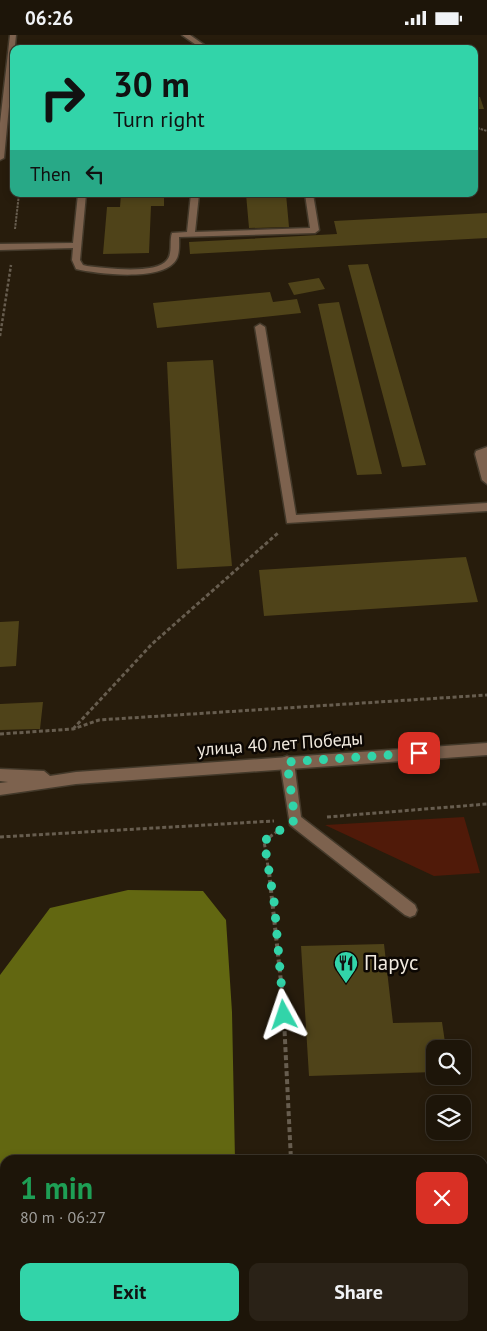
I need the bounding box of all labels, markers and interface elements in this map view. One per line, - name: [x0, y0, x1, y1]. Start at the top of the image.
- text: 06:26: [25, 6, 73, 30]
- text: 30 m: [113, 61, 190, 107]
- icon: right: [30, 65, 95, 130]
- text: Turn right: [113, 105, 205, 133]
- icon: left: [81, 160, 109, 188]
- text: Then: [30, 162, 71, 186]
- street label: улица 40 лет Победы: [196, 726, 364, 761]
- pin: [398, 732, 440, 774]
- icon: arrive: [405, 739, 433, 767]
- place label: Парус: [364, 949, 419, 976]
- restaurant icon: Парус: [333, 950, 359, 984]
- position arrow: [257, 988, 309, 1040]
- map controls: [426, 1040, 471, 1140]
- button: search: [426, 1040, 471, 1085]
- button: layers: [426, 1095, 471, 1140]
- text: 1 min: [20, 1168, 93, 1207]
- button: close: [416, 1172, 468, 1224]
- text: 80 m · 06:27: [20, 1207, 106, 1227]
- button: Exit: [20, 1263, 239, 1321]
- button: Share: [249, 1263, 468, 1321]

